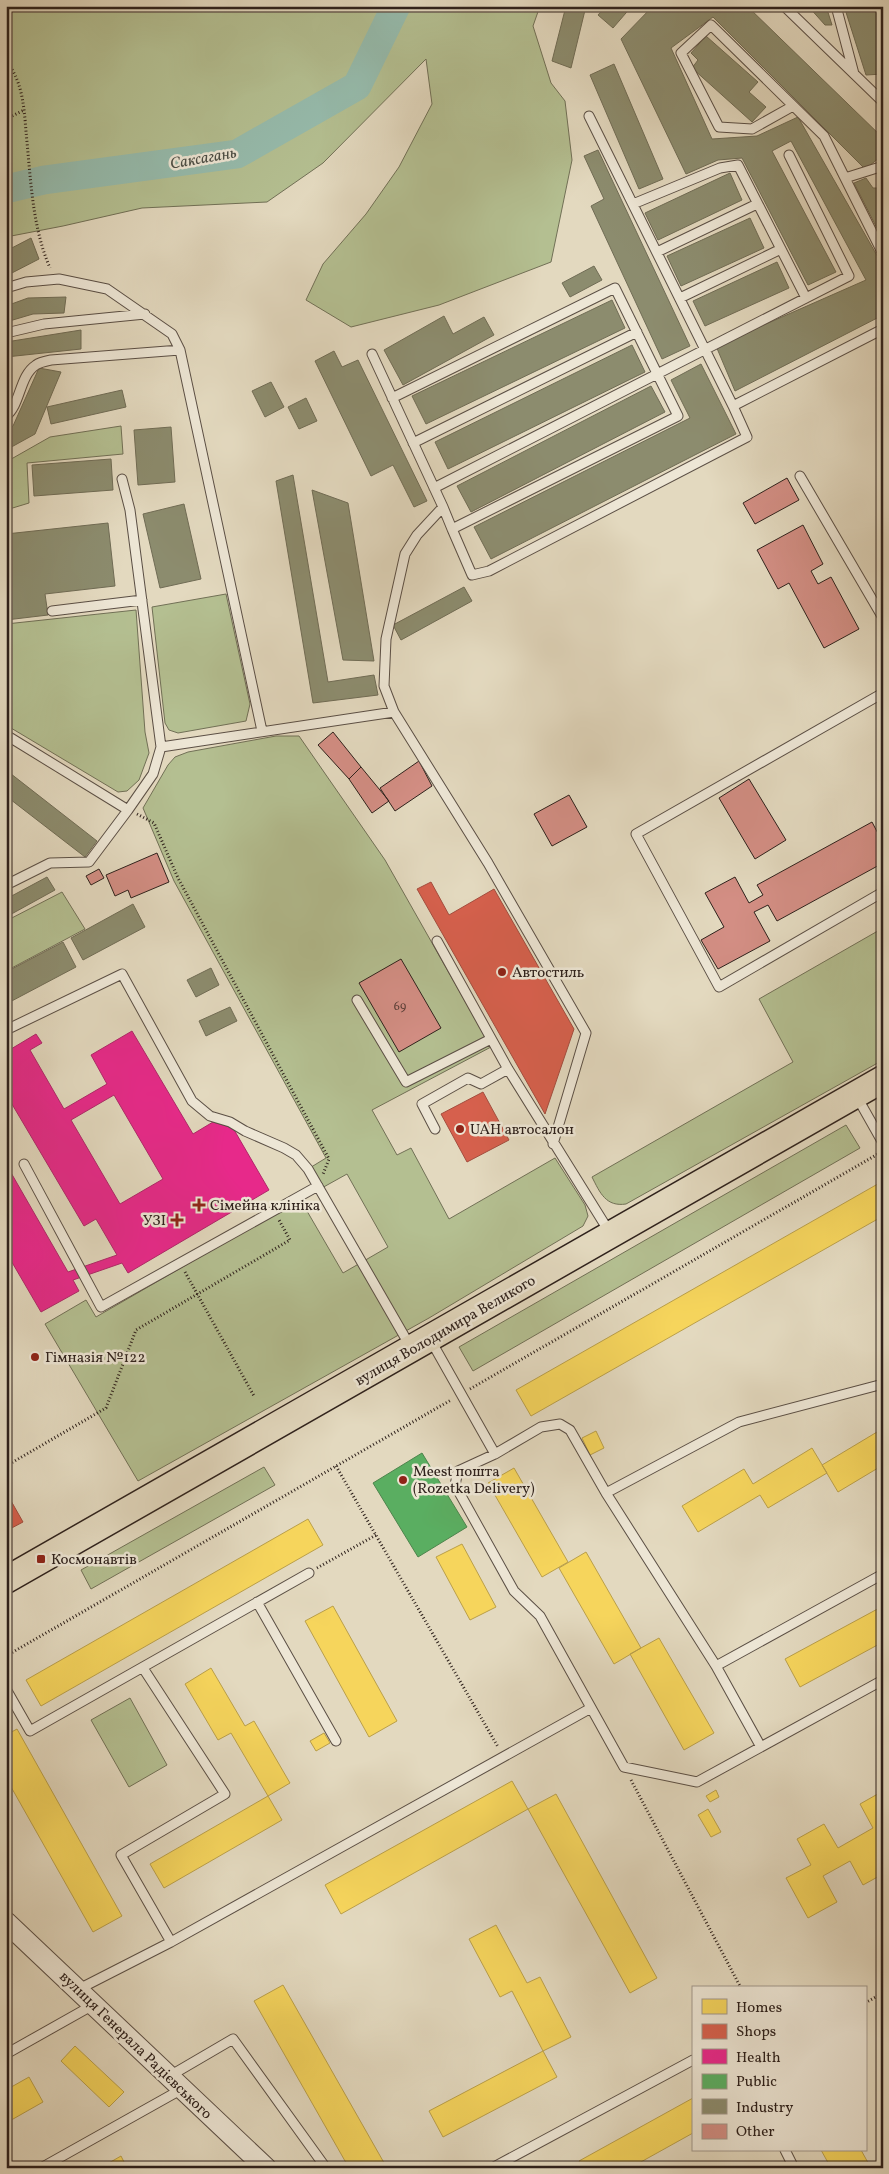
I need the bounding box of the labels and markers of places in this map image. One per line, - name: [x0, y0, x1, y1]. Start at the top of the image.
- place label: Автостиль: [512, 963, 584, 984]
- marker: Автостиль: [496, 966, 508, 978]
- place label: UAH автосалон: [470, 1120, 574, 1141]
- marker: UAH автосалон: [454, 1123, 466, 1135]
- place label: Сімейна клініка: [210, 1196, 320, 1217]
- marker: Сімейна клініка: [192, 1198, 206, 1212]
- place label: УЗІ: [143, 1211, 166, 1232]
- marker: УЗІ: [170, 1213, 184, 1227]
- place label: Гімназія №122: [45, 1348, 145, 1369]
- marker: Гімназія №122: [29, 1351, 41, 1363]
- place label: Meest пошта (Rozetka Delivery): [413, 1462, 535, 1500]
- marker: Meest пошта (Rozetka Delivery): [397, 1474, 409, 1486]
- place label: Космонавтів: [51, 1550, 137, 1571]
- marker: Космонавтів: [35, 1553, 47, 1565]

